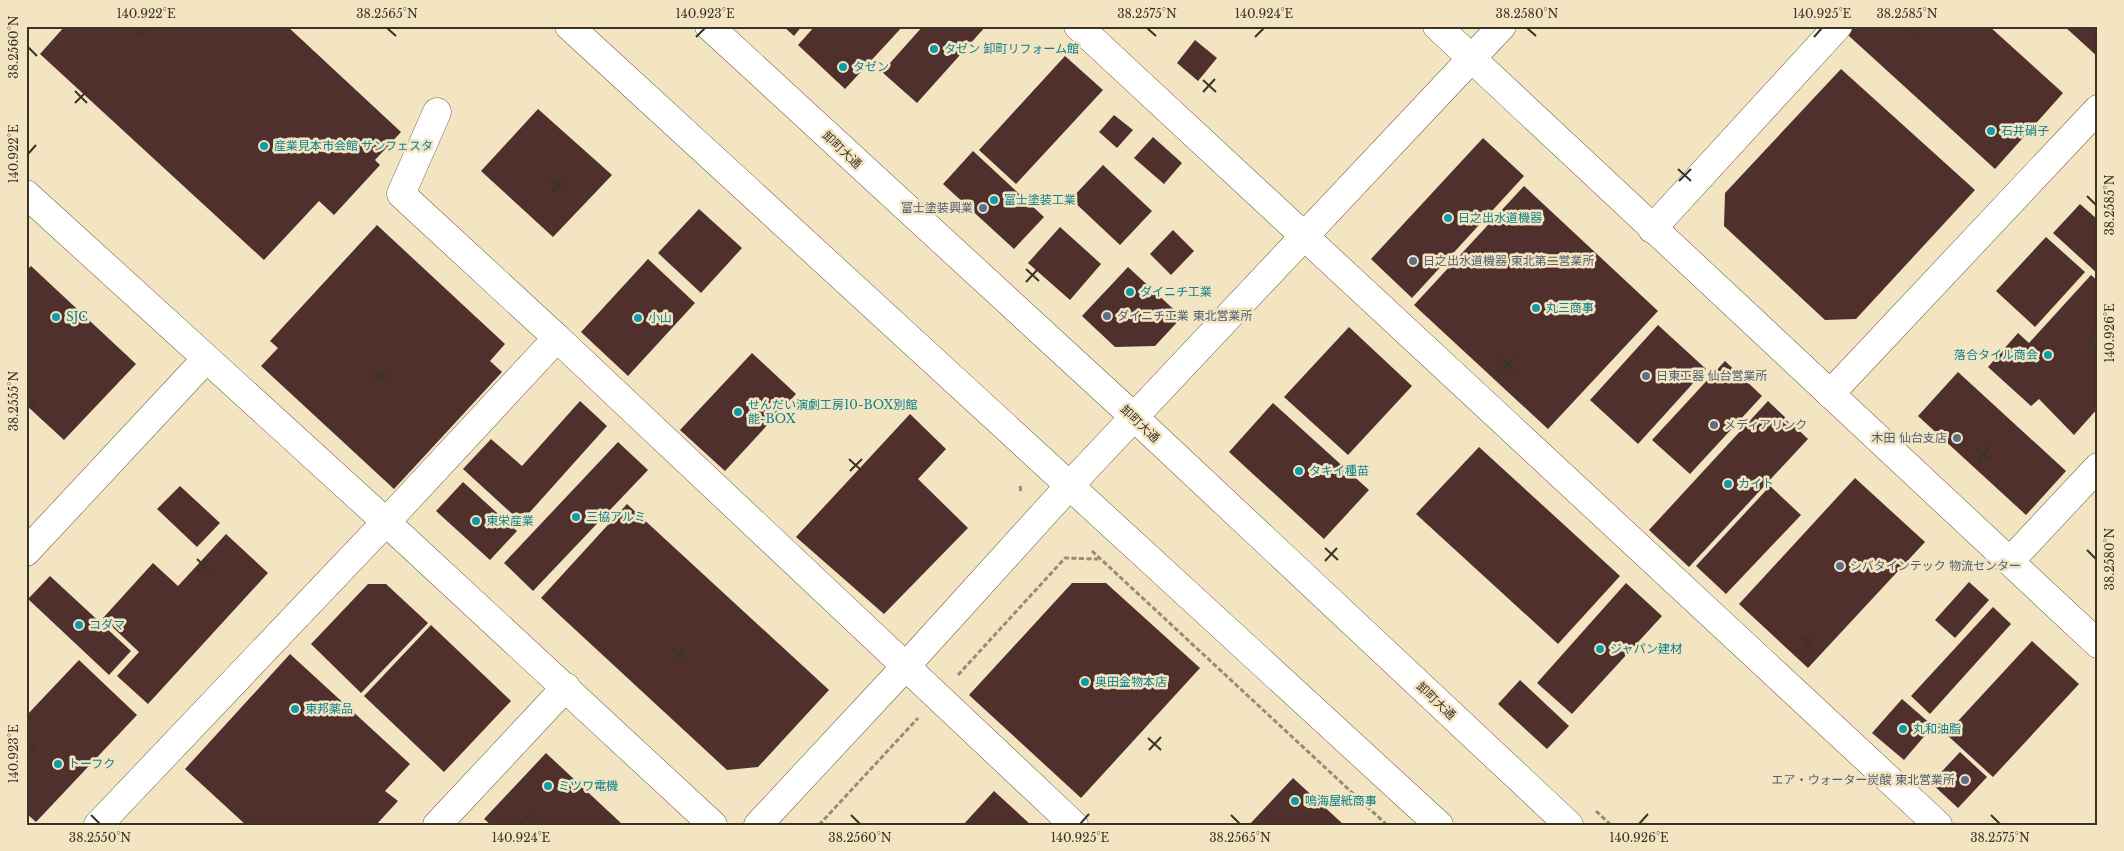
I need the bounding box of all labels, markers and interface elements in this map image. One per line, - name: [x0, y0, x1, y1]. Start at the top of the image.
- text: 140.922°E: [116, 6, 176, 21]
- text: 38.2565°N: [356, 6, 418, 21]
- text: 140.923°E: [675, 6, 735, 21]
- text: 38.2575°N: [1117, 6, 1177, 21]
- text: 140.924°E: [1235, 6, 1294, 21]
- text: 38.2580°N: [1496, 6, 1559, 21]
- text: 140.925°E: [1793, 6, 1852, 21]
- text: 38.2585°N: [1876, 6, 1938, 21]
- text: 38.2560°N: [6, 15, 21, 79]
- place label: タゼン 卸町リフォーム館: [944, 41, 1079, 56]
- marker: タゼン 卸町リフォーム館: [928, 43, 940, 55]
- place label: タゼン: [853, 59, 889, 74]
- marker: タゼン: [837, 61, 849, 73]
- place label: 石井硝子: [2001, 123, 2049, 138]
- text: 140.922°E: [6, 124, 21, 184]
- marker: 石井硝子: [1985, 125, 1997, 137]
- street label: 卸町大通: [820, 128, 865, 171]
- place label: 産業見本市会館 サンフェスタ: [274, 138, 433, 153]
- marker: 産業見本市会館 サンフェスタ: [258, 140, 270, 152]
- text: 38.2585°N: [2102, 174, 2117, 236]
- place label: 富士塗装工業: [1004, 192, 1076, 207]
- marker: 富士塗装工業: [988, 194, 1000, 206]
- place label: 富士塗装興業: [901, 200, 973, 215]
- marker: 富士塗装興業: [977, 202, 989, 214]
- place label: 日之出水道機器: [1458, 210, 1542, 225]
- marker: 日之出水道機器: [1442, 212, 1454, 224]
- place label: 日之出水道機器 東北第二営業所: [1423, 253, 1594, 268]
- marker: 日之出水道機器 東北第二営業所: [1407, 255, 1419, 267]
- place label: ダイニチ工業: [1140, 284, 1212, 299]
- marker: ダイニチ工業: [1124, 286, 1136, 298]
- place label: 丸三商事: [1546, 300, 1594, 315]
- marker: 丸三商事: [1530, 302, 1542, 314]
- text: 140.926°E: [2102, 303, 2117, 363]
- place label: ダイニチ工業 東北営業所: [1117, 308, 1252, 323]
- place label: SJC: [66, 309, 88, 324]
- place label: 小山: [648, 310, 672, 325]
- marker: ダイニチ工業 東北営業所: [1101, 310, 1113, 322]
- marker: SJC: [50, 311, 62, 323]
- marker: 小山: [632, 312, 644, 324]
- place label: 落合タイル商会: [1954, 347, 2038, 362]
- marker: 落合タイル商会: [2042, 349, 2054, 361]
- place label: 日東工器 仙台営業所: [1656, 368, 1767, 383]
- text: 38.2555°N: [6, 370, 21, 431]
- marker: 日東工器 仙台営業所: [1640, 370, 1652, 382]
- place label: せんだい演劇工房10-BOX別館 能-BOX: [748, 397, 917, 426]
- street label: 卸町大通: [1118, 402, 1163, 445]
- marker: せんだい演劇工房10-BOX別館 能-BOX: [732, 406, 744, 418]
- place label: メディアリンク: [1724, 417, 1807, 432]
- marker: メディアリンク: [1708, 419, 1720, 431]
- place label: 木田 仙台支店: [1872, 430, 1947, 445]
- marker: 木田 仙台支店: [1951, 432, 1963, 444]
- place label: タキイ種苗: [1309, 463, 1369, 478]
- marker: タキイ種苗: [1293, 465, 1305, 477]
- place label: カイト: [1738, 476, 1774, 491]
- marker: カイト: [1722, 478, 1734, 490]
- place label: 三協アルミ: [586, 509, 646, 524]
- marker: 三協アルミ: [570, 511, 582, 523]
- place label: 東栄産業: [486, 513, 534, 528]
- marker: 東栄産業: [470, 515, 482, 527]
- text: 38.2580°N: [2102, 527, 2117, 590]
- place label: シバタインテック 物流センター: [1850, 558, 2021, 573]
- marker: シバタインテック 物流センター: [1834, 560, 1846, 572]
- place label: コダマ: [89, 617, 125, 632]
- marker: コダマ: [73, 619, 85, 631]
- place label: ジャパン建材: [1610, 641, 1682, 656]
- marker: ジャパン建材: [1594, 643, 1606, 655]
- place label: 奥田金物本店: [1095, 674, 1167, 689]
- marker: 奥田金物本店: [1079, 676, 1091, 688]
- street label: 卸町大通: [1414, 679, 1459, 722]
- place label: 東邦薬品: [305, 701, 353, 716]
- marker: 東邦薬品: [289, 703, 301, 715]
- place label: 丸和油脂: [1913, 721, 1961, 736]
- marker: 丸和油脂: [1897, 723, 1909, 735]
- text: 140.923°E: [6, 724, 21, 784]
- place label: トーフク: [68, 756, 115, 771]
- marker: トーフク: [52, 758, 64, 770]
- place label: エア・ウォーター炭酸 東北営業所: [1772, 772, 1955, 787]
- marker: エア・ウォーター炭酸 東北営業所: [1959, 774, 1971, 786]
- place label: ミツワ電機: [558, 778, 618, 793]
- marker: ミツワ電機: [542, 780, 554, 792]
- place label: 鳴海屋紙商事: [1305, 793, 1377, 808]
- marker: 鳴海屋紙商事: [1289, 795, 1301, 807]
- text: 38.2550°N: [69, 830, 131, 845]
- text: 140.924°E: [492, 830, 551, 845]
- text: 38.2560°N: [828, 830, 892, 845]
- text: 140.925°E: [1051, 830, 1110, 845]
- text: 38.2565°N: [1209, 830, 1271, 845]
- text: 140.926°E: [1609, 830, 1669, 845]
- text: 38.2575°N: [1970, 830, 2030, 845]

